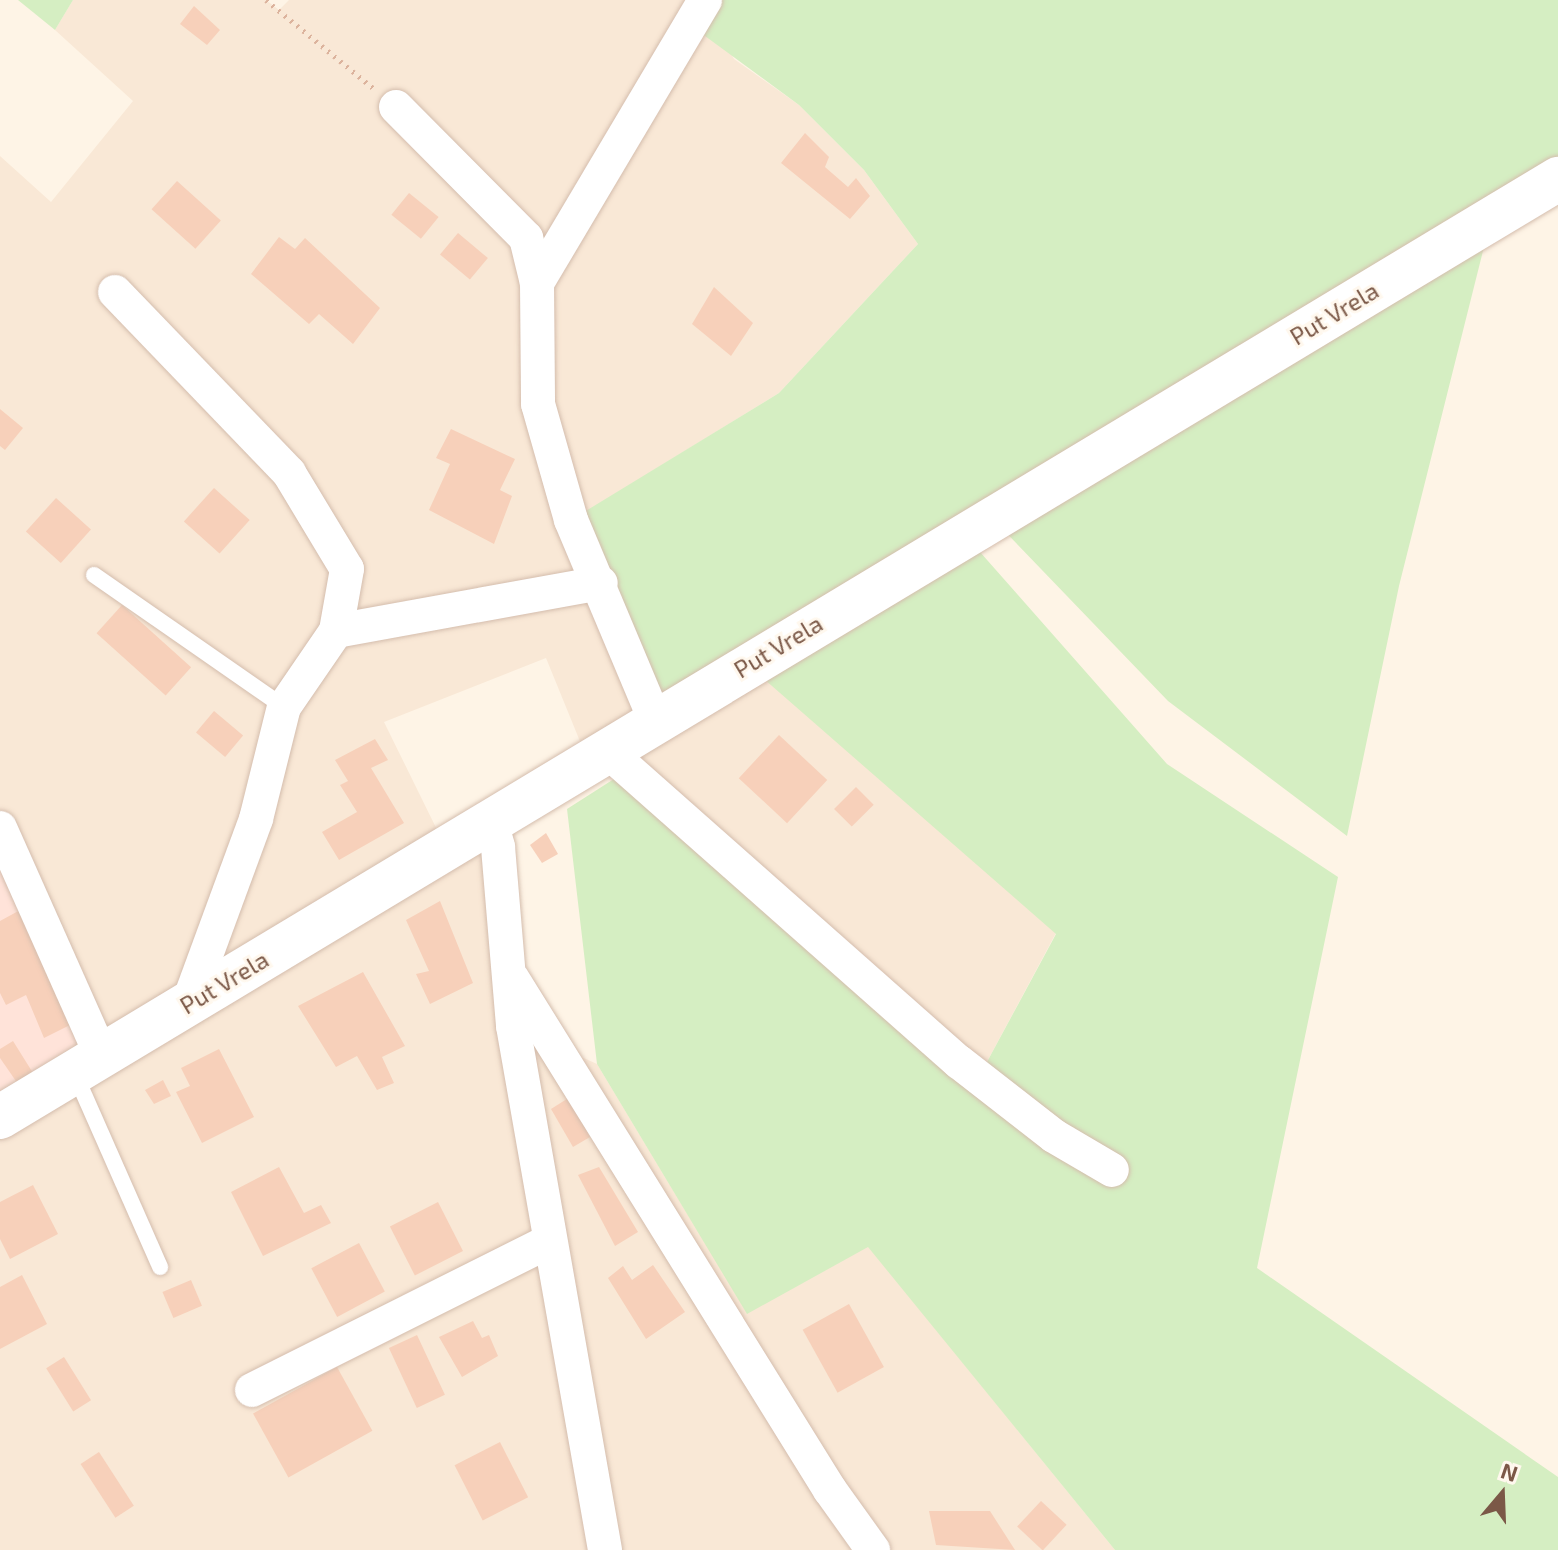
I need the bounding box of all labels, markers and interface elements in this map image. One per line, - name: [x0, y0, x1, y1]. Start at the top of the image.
- street label: Put Vrela: [1284, 275, 1384, 351]
- street label: Put Vrela: [728, 608, 828, 684]
- street label: Put Vrela: [174, 944, 274, 1020]
- north arrow: [1462, 1454, 1542, 1534]
- text: N: [1498, 1456, 1522, 1486]

